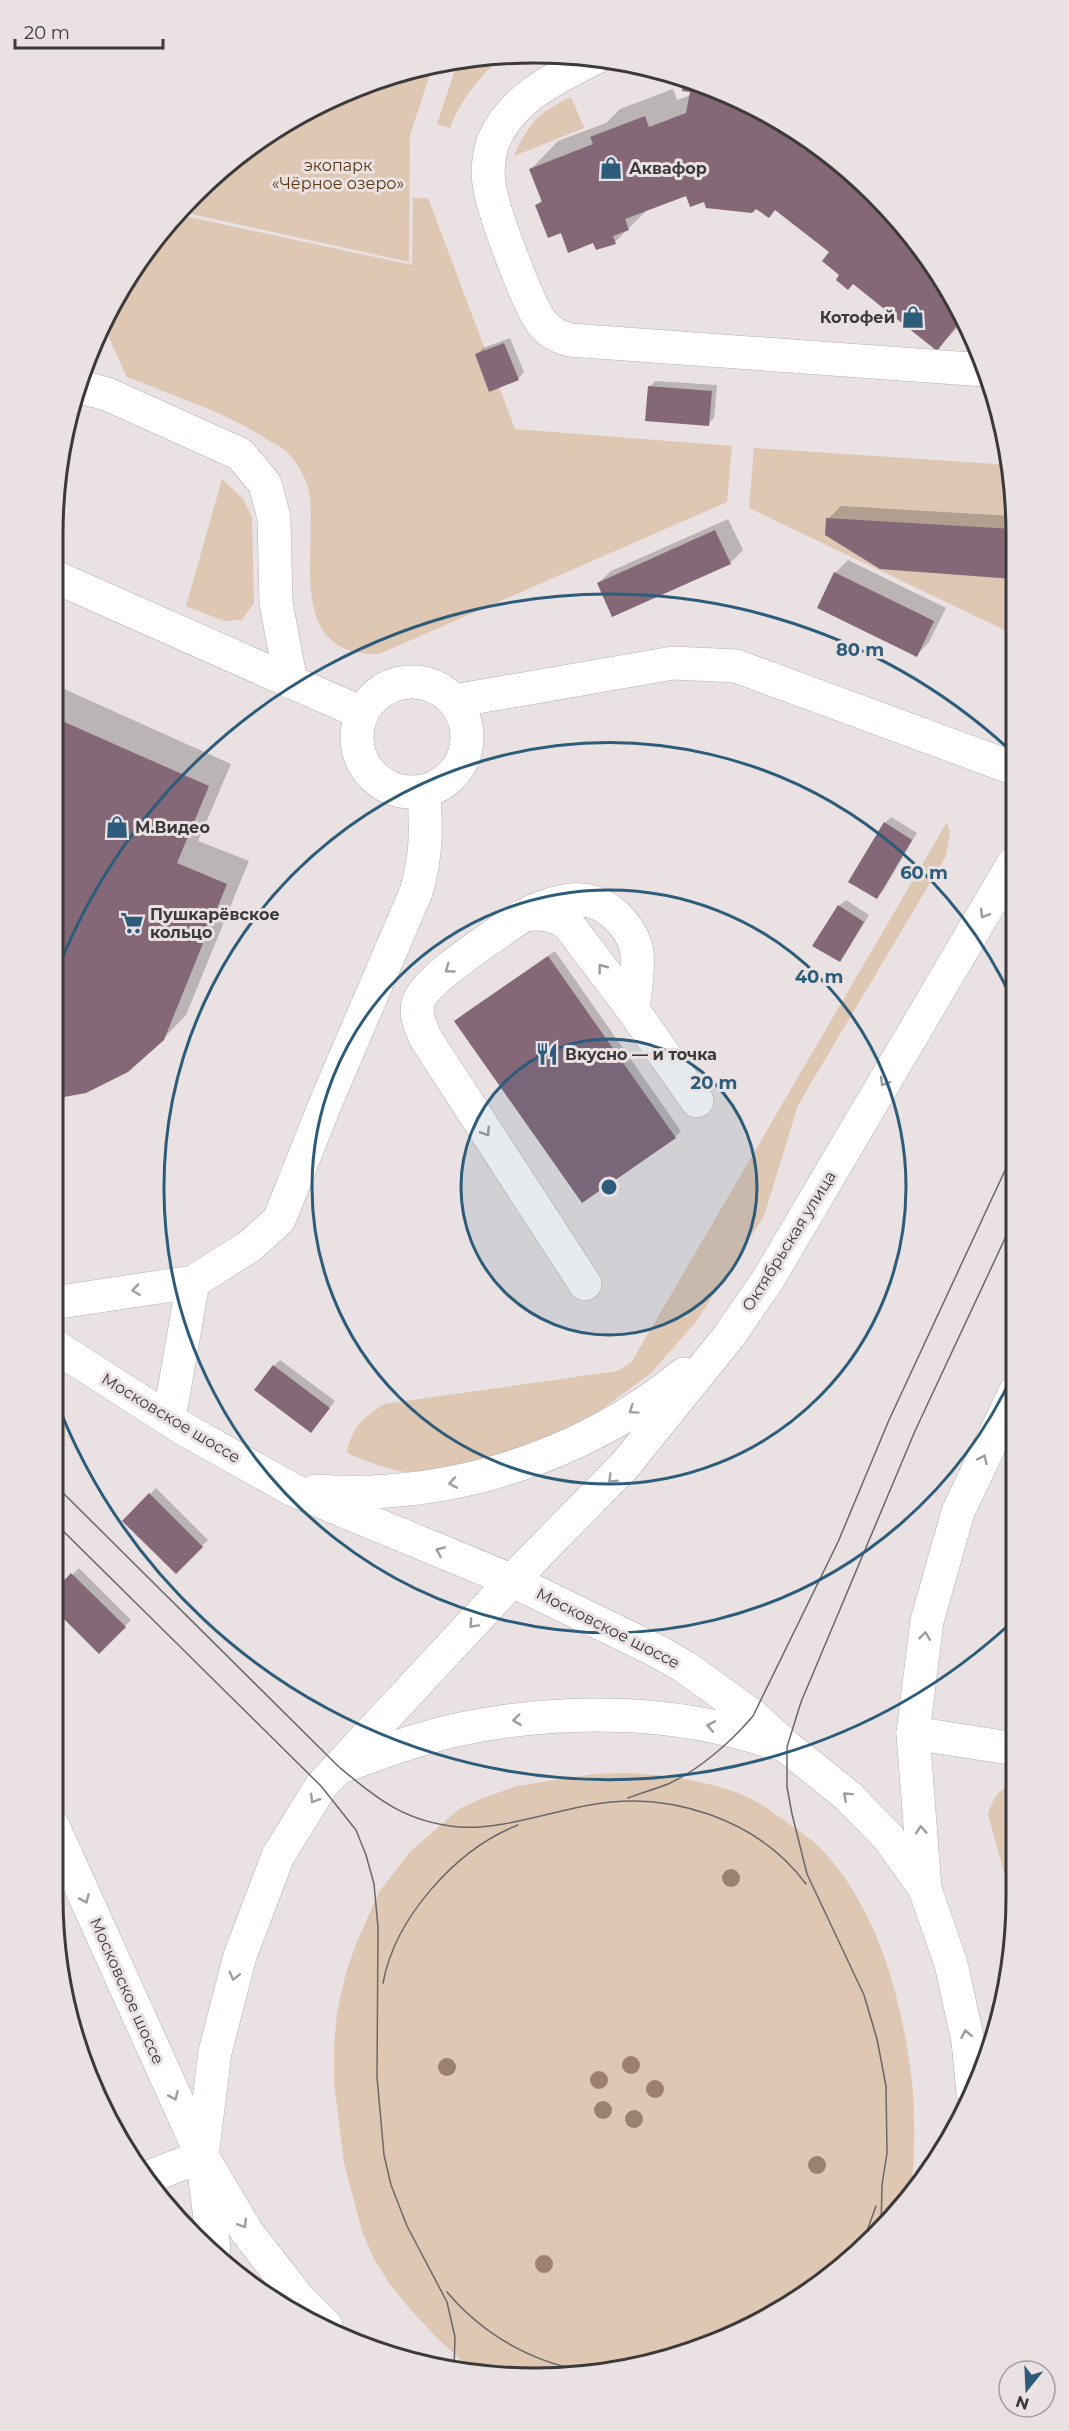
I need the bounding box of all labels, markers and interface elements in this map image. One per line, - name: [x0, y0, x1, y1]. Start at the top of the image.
- scale bar: [15, 12, 164, 50]
- text: 20 m: [24, 22, 70, 44]
- shop icon: Аквафор: [598, 155, 624, 181]
- park label: экопарк «Чёрное озеро»: [272, 156, 404, 193]
- place label: Аквафор: [629, 159, 707, 178]
- shop icon: Котофей: [900, 304, 926, 330]
- place label: Котофей: [820, 308, 895, 327]
- text: 80 m: [836, 639, 884, 661]
- shop icon: М.Видео: [104, 814, 130, 840]
- place label: М.Видео: [135, 818, 210, 837]
- text: 60 m: [900, 862, 948, 884]
- place label: Пушкарёвское кольцо: [150, 905, 280, 942]
- one-way arrow: [979, 908, 991, 918]
- supermarket icon: Пушкарёвское кольцо: [119, 910, 145, 936]
- one-way arrow: [444, 962, 455, 973]
- one-way arrow: [598, 964, 609, 975]
- text: 40 m: [795, 966, 843, 988]
- restaurant icon: Вкусно — и точка: [534, 1041, 560, 1067]
- place label: Вкусно — и точка: [565, 1045, 717, 1064]
- text: 20 m: [691, 1072, 737, 1094]
- one-way arrow: [880, 1076, 892, 1086]
- one-way arrow: [479, 1126, 491, 1136]
- street label: Октябрьская улица: [738, 1167, 840, 1315]
- centre of rings: [599, 1177, 619, 1197]
- one-way arrow: [131, 1284, 140, 1296]
- street label: Московское шоссе: [98, 1369, 244, 1467]
- one-way arrow: [629, 1403, 640, 1414]
- one-way arrow: [975, 1455, 987, 1466]
- one-way arrow: [608, 1472, 619, 1482]
- one-way arrow: [449, 1476, 458, 1488]
- one-way arrow: [435, 1546, 446, 1558]
- street label: Московское шоссе: [533, 1584, 683, 1672]
- one-way arrow: [470, 1617, 481, 1628]
- one-way arrow: [918, 1632, 931, 1641]
- one-way arrow: [512, 1713, 521, 1726]
- one-way arrow: [706, 1720, 716, 1733]
- one-way arrow: [844, 1792, 854, 1803]
- one-way arrow: [309, 1793, 321, 1803]
- one-way arrow: [915, 1826, 928, 1835]
- one-way arrow: [78, 1893, 90, 1904]
- street label: Московское шоссе: [86, 1915, 168, 2067]
- one-way arrow: [229, 1971, 242, 1981]
- one-way arrow: [960, 2029, 973, 2039]
- one-way arrow: [167, 2089, 179, 2100]
- one-way arrow: [235, 2218, 247, 2228]
- north arrow: [997, 2359, 1057, 2419]
- text: N: [1013, 2392, 1032, 2414]

